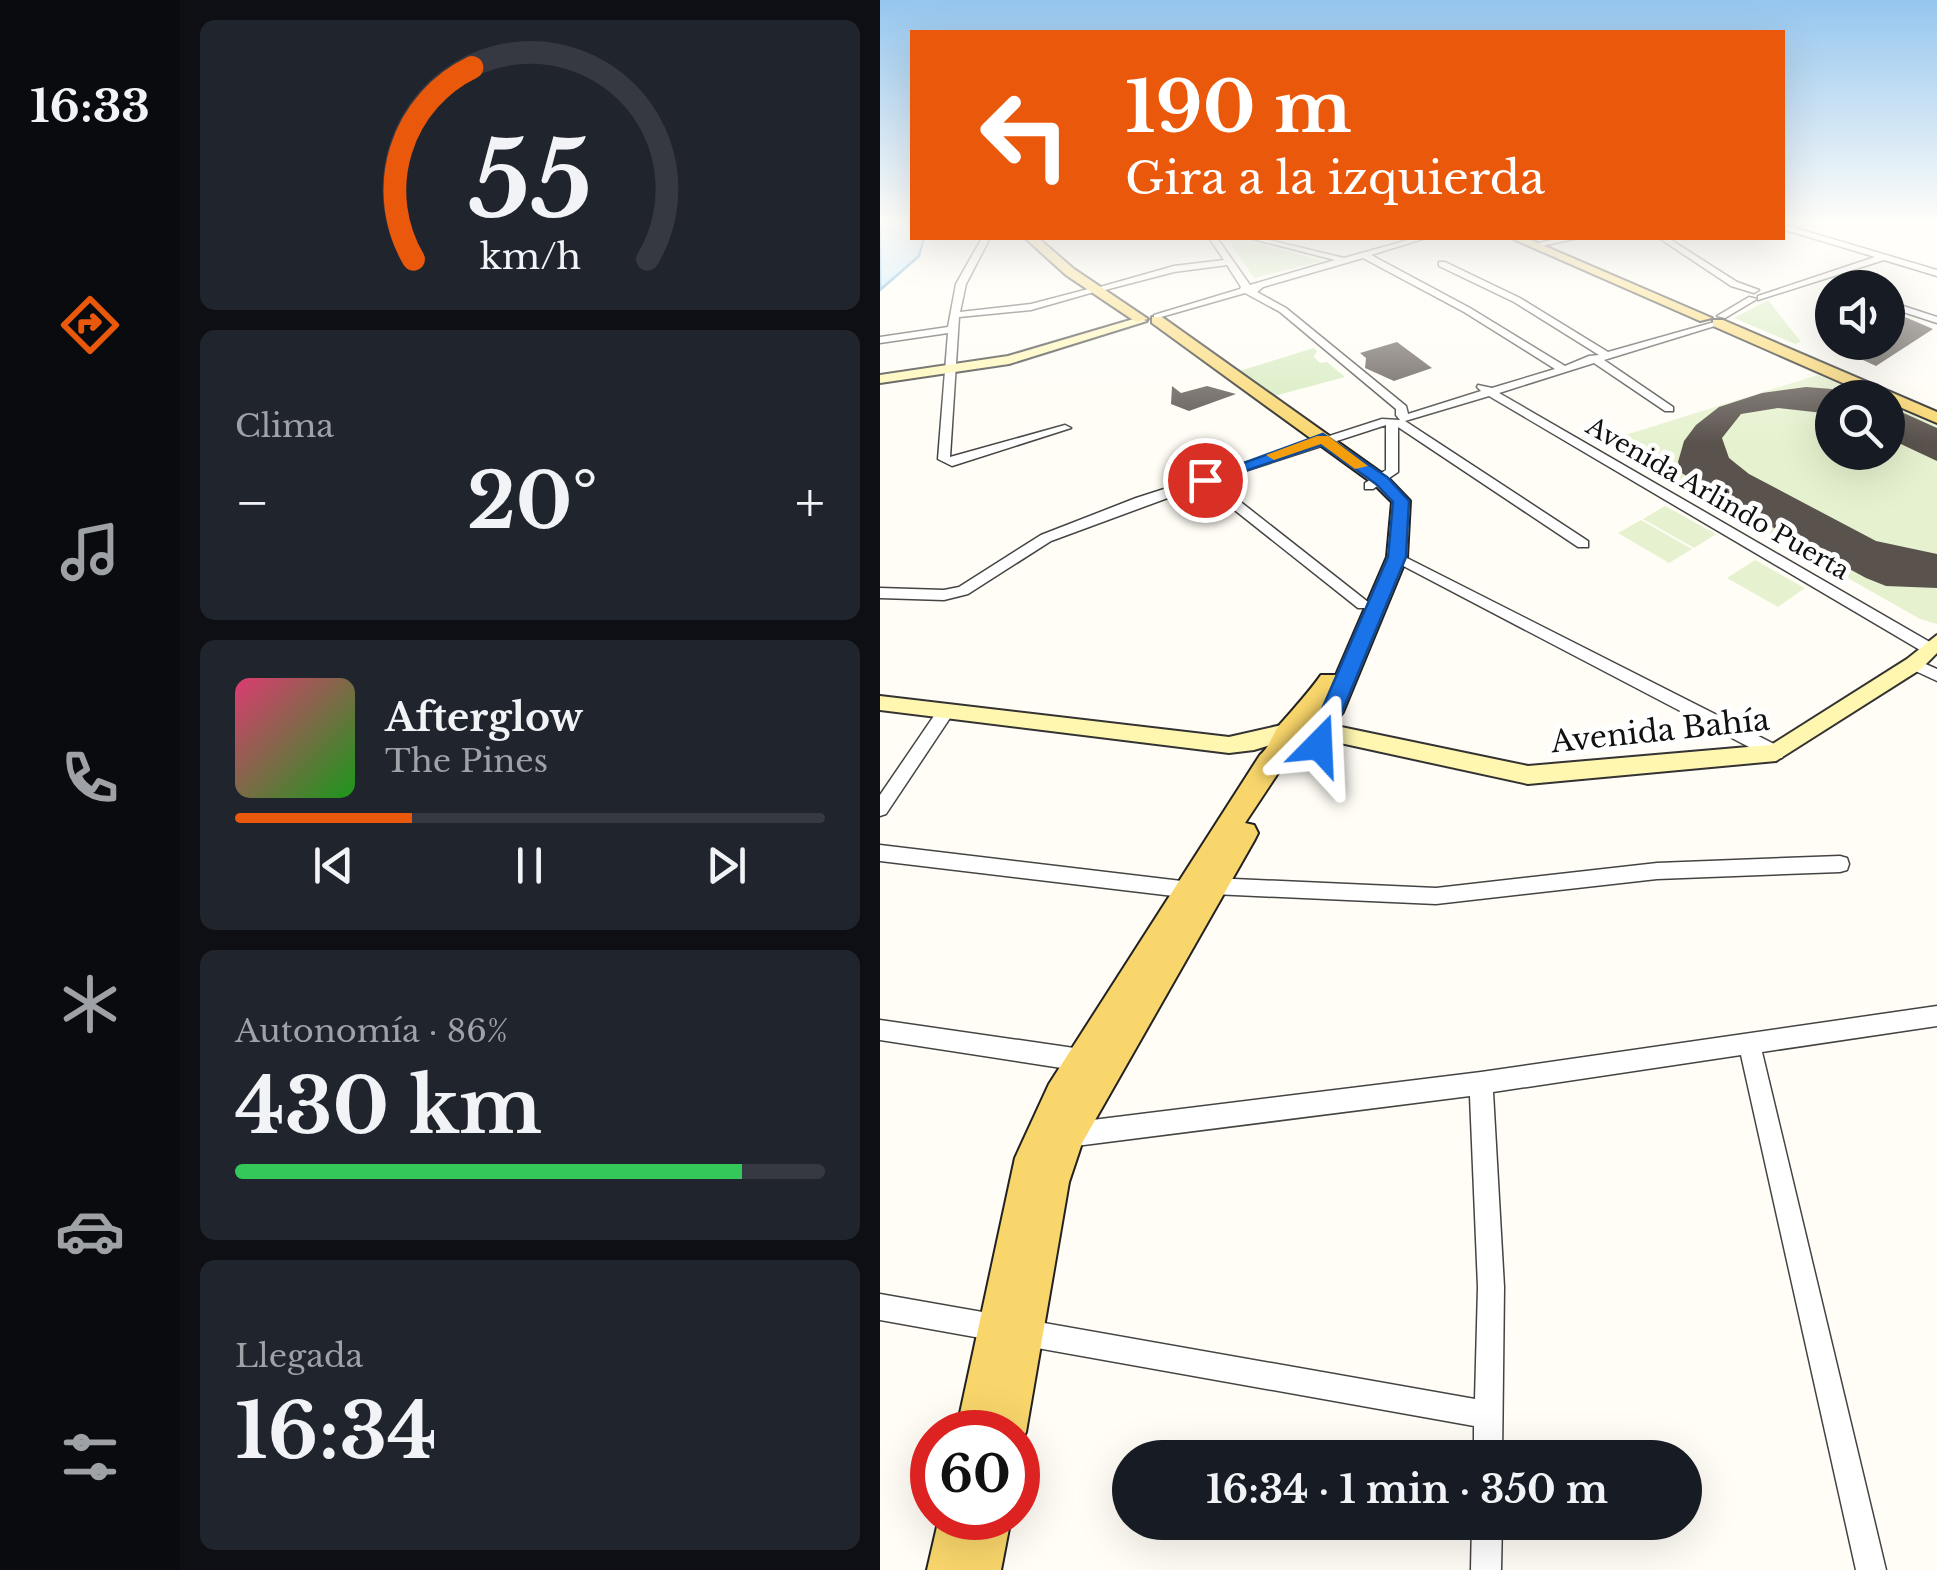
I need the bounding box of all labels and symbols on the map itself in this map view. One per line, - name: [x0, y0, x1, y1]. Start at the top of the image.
- street label: Avenida Arlindo Puerta: [1580, 410, 1855, 586]
- pin: [1163, 438, 1248, 523]
- position arrow: [1267, 693, 1371, 797]
- street label: Avenida Bahía: [1548, 701, 1771, 760]
- speed limit sign: 60: [910, 1410, 1040, 1540]

